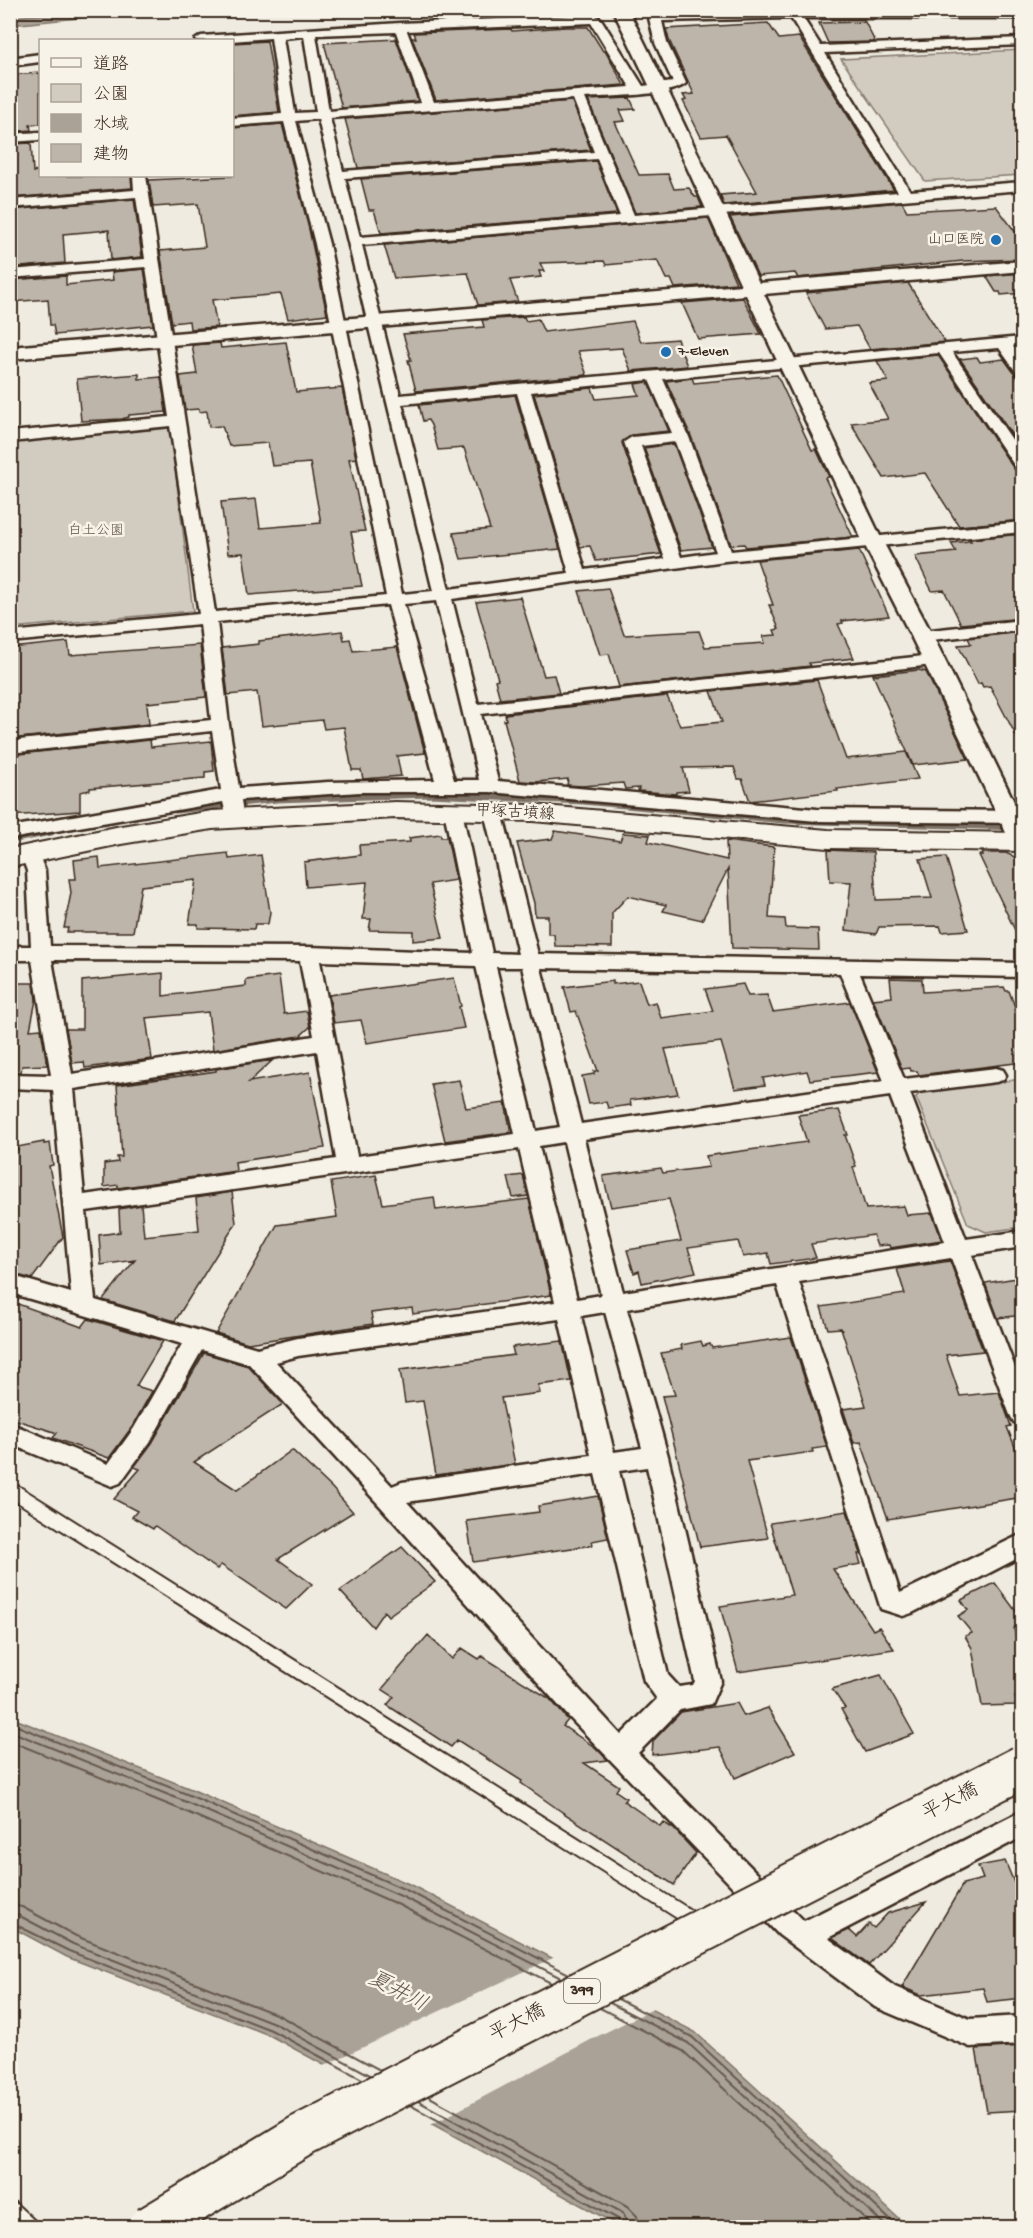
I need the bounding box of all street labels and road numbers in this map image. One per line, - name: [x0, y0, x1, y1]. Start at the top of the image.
- street label: 甲塚古墳線: [475, 800, 556, 826]
- street label: 平大橋: [919, 1778, 983, 1827]
- road number: 399: [564, 1979, 600, 2003]
- street label: 平大橋: [486, 1999, 550, 2048]

